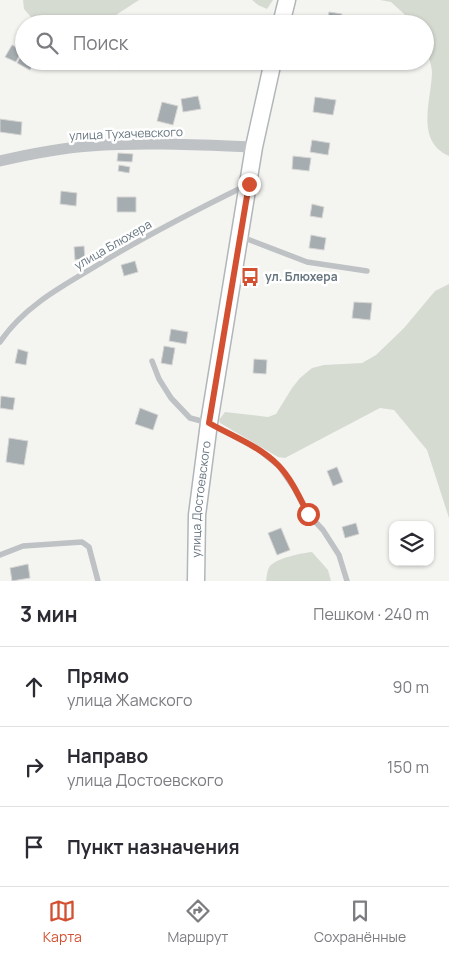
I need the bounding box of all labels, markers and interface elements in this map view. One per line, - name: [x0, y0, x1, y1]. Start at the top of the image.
- search box: [15, 15, 434, 70]
- icon: search: [33, 29, 61, 57]
- text: Поиск: [73, 30, 128, 56]
- street label: улица Тухачевского: [69, 123, 183, 144]
- route end: [238, 173, 261, 196]
- street label: улица Блюхера: [71, 216, 155, 274]
- bus stop icon: ул. Блюхера: [239, 266, 261, 288]
- place label: ул. Блюхера: [265, 268, 338, 285]
- street label: улица Достоевского: [187, 440, 215, 558]
- route start: [297, 503, 320, 526]
- map controls: [389, 521, 434, 566]
- button: layers: [389, 521, 434, 566]
- text: 3 мин: [20, 600, 77, 628]
- text: Пешком · 240 m: [313, 603, 429, 625]
- text: Прямо: [67, 663, 129, 689]
- icon: ahead: [20, 673, 48, 701]
- text: 90 m: [393, 676, 429, 698]
- text: улица Жамского: [67, 689, 192, 711]
- text: Направо: [67, 743, 148, 769]
- icon: right: [20, 753, 48, 781]
- text: 150 m: [387, 756, 429, 778]
- text: улица Достоевского: [67, 769, 223, 791]
- icon: arrive: [20, 833, 48, 861]
- text: Пункт назначения: [67, 834, 240, 860]
- tab: Карта: [43, 897, 82, 946]
- tab: Маршрут: [167, 897, 228, 946]
- tab: Сохранённые: [314, 897, 406, 946]

